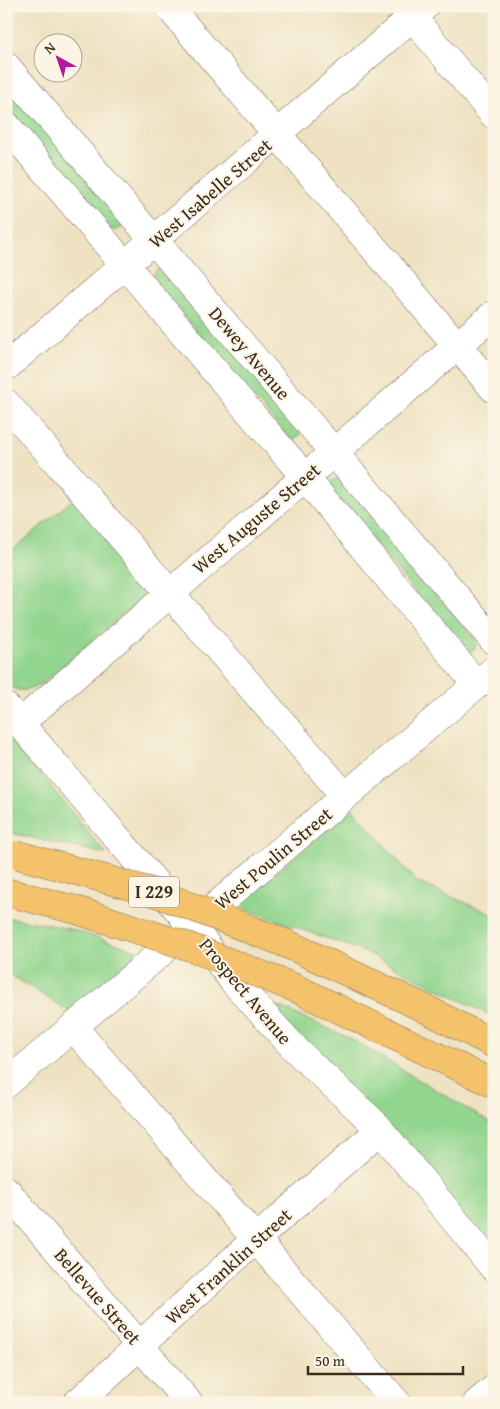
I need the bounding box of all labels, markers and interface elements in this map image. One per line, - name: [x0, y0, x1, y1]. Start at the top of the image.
- north arrow: [32, 32, 82, 82]
- text: N: [40, 37, 60, 59]
- street label: West Isabelle Street: [142, 131, 278, 255]
- street label: Dewey Avenue: [202, 300, 298, 406]
- street label: West Auguste Street: [186, 456, 326, 580]
- street label: West Poulin Street: [208, 800, 338, 916]
- road number: I 229: [129, 876, 179, 908]
- street label: Prospect Avenue: [193, 931, 299, 1051]
- street label: West Franklin Street: [158, 1201, 298, 1331]
- street label: Bellevue Street: [48, 1241, 148, 1351]
- scale bar: [308, 1344, 462, 1376]
- text: 50 m: [315, 1350, 346, 1371]

